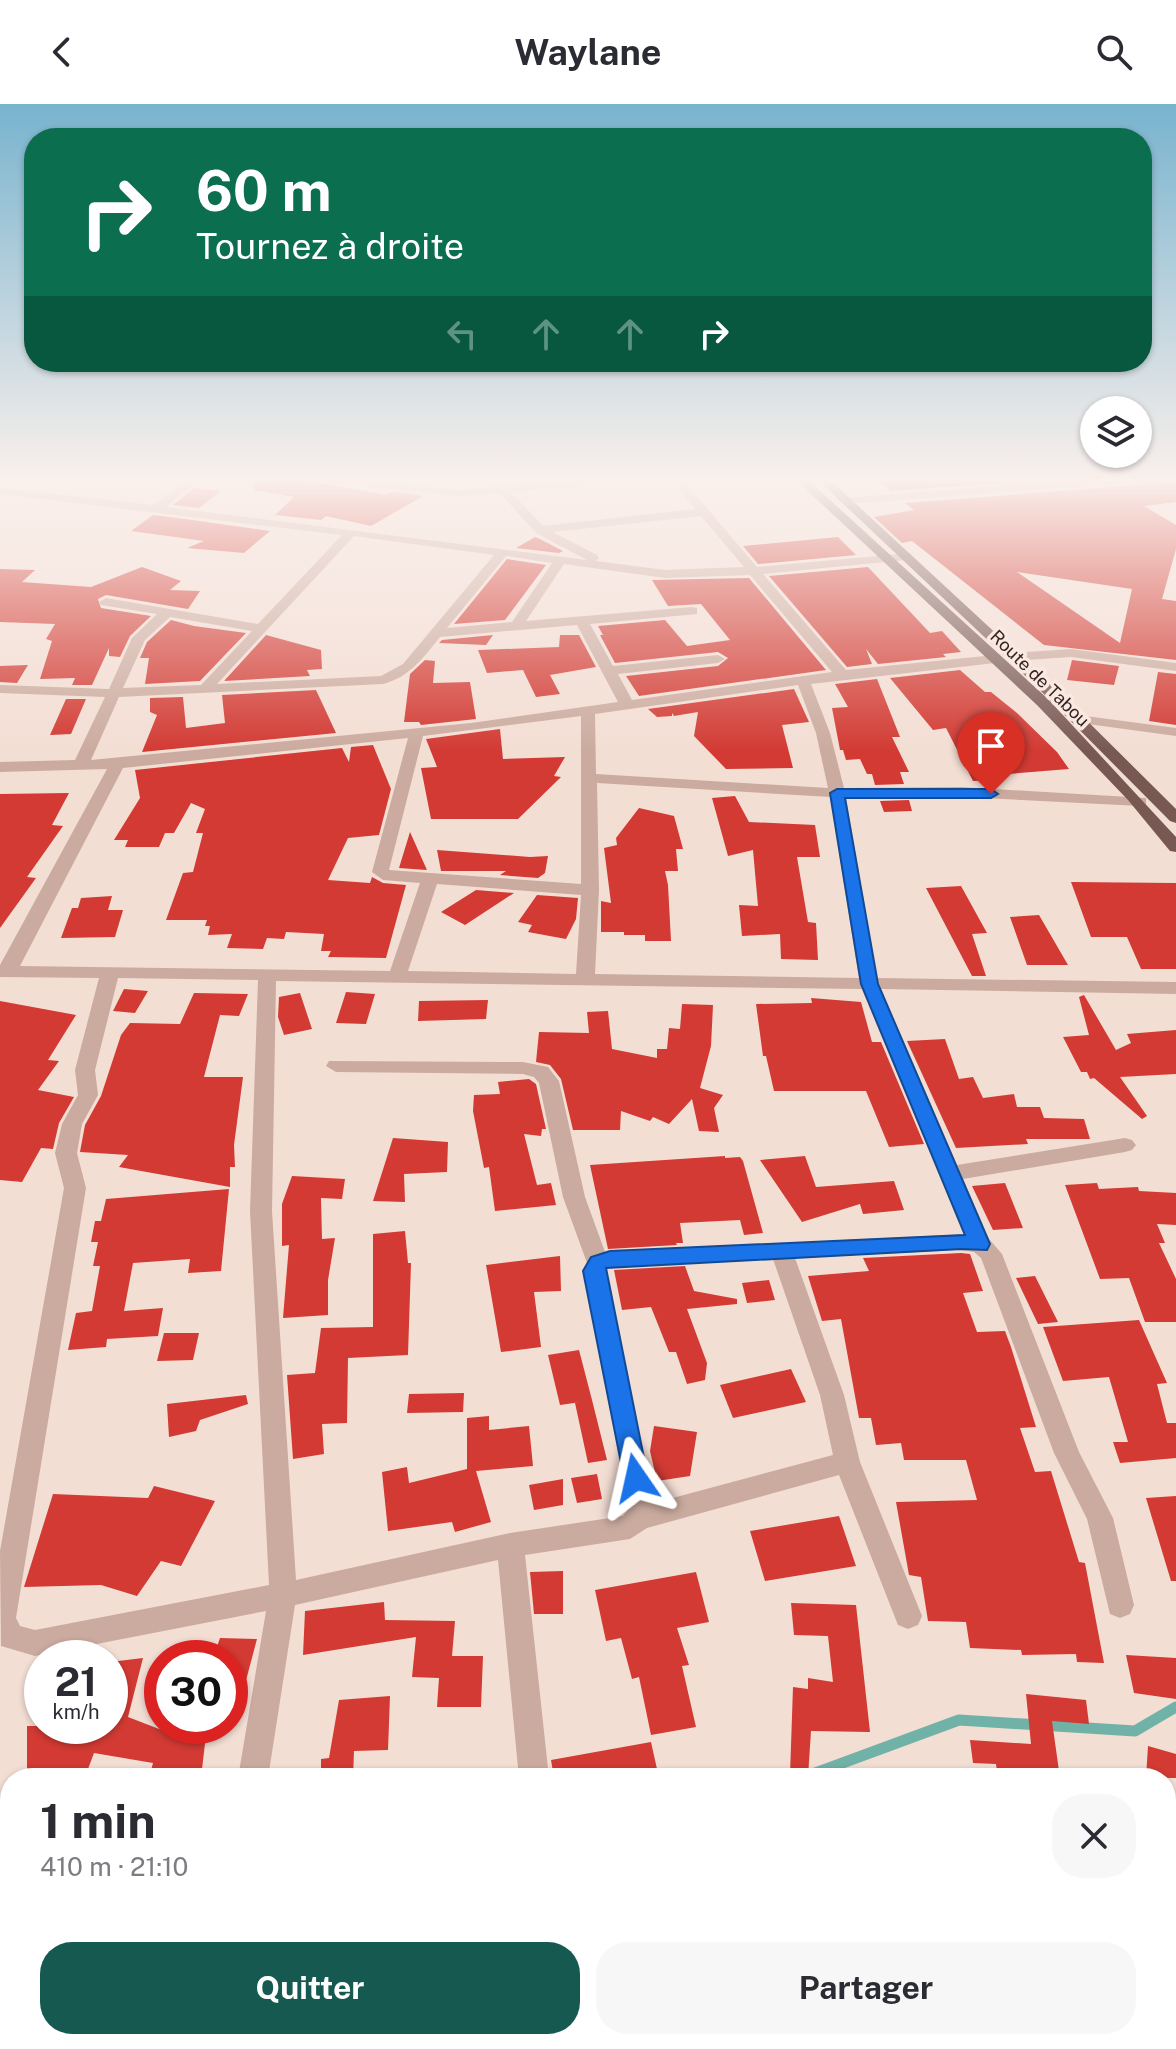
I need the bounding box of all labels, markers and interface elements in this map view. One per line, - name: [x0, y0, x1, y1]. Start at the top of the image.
- icon: back: [40, 30, 84, 74]
- icon: search: [1092, 30, 1136, 74]
- text: Waylane: [514, 31, 662, 73]
- text: 60 m: [196, 158, 332, 224]
- icon: right: [64, 160, 168, 264]
- text: Tournez à droite: [196, 225, 464, 267]
- icon: left: [440, 312, 484, 356]
- icon: ahead: [524, 312, 568, 356]
- icon: ahead: [608, 312, 652, 356]
- icon: right: [692, 312, 736, 356]
- map controls: [1080, 396, 1152, 468]
- button: layers: [1080, 396, 1152, 468]
- street label: Route de Tabou: [986, 625, 1094, 731]
- pin: [957, 712, 1025, 794]
- icon: arrive: [969, 724, 1013, 768]
- position arrow: [594, 1436, 678, 1520]
- speed limit sign: 30: [144, 1640, 248, 1744]
- text: 21: [55, 1658, 97, 1705]
- text: km/h: [52, 1700, 100, 1724]
- text: 1 min: [40, 1792, 156, 1849]
- button: close: [1052, 1794, 1136, 1878]
- text: 410 m · 21:10: [40, 1851, 189, 1882]
- button: Quitter: [40, 1942, 580, 2034]
- button: Partager: [596, 1942, 1136, 2034]

